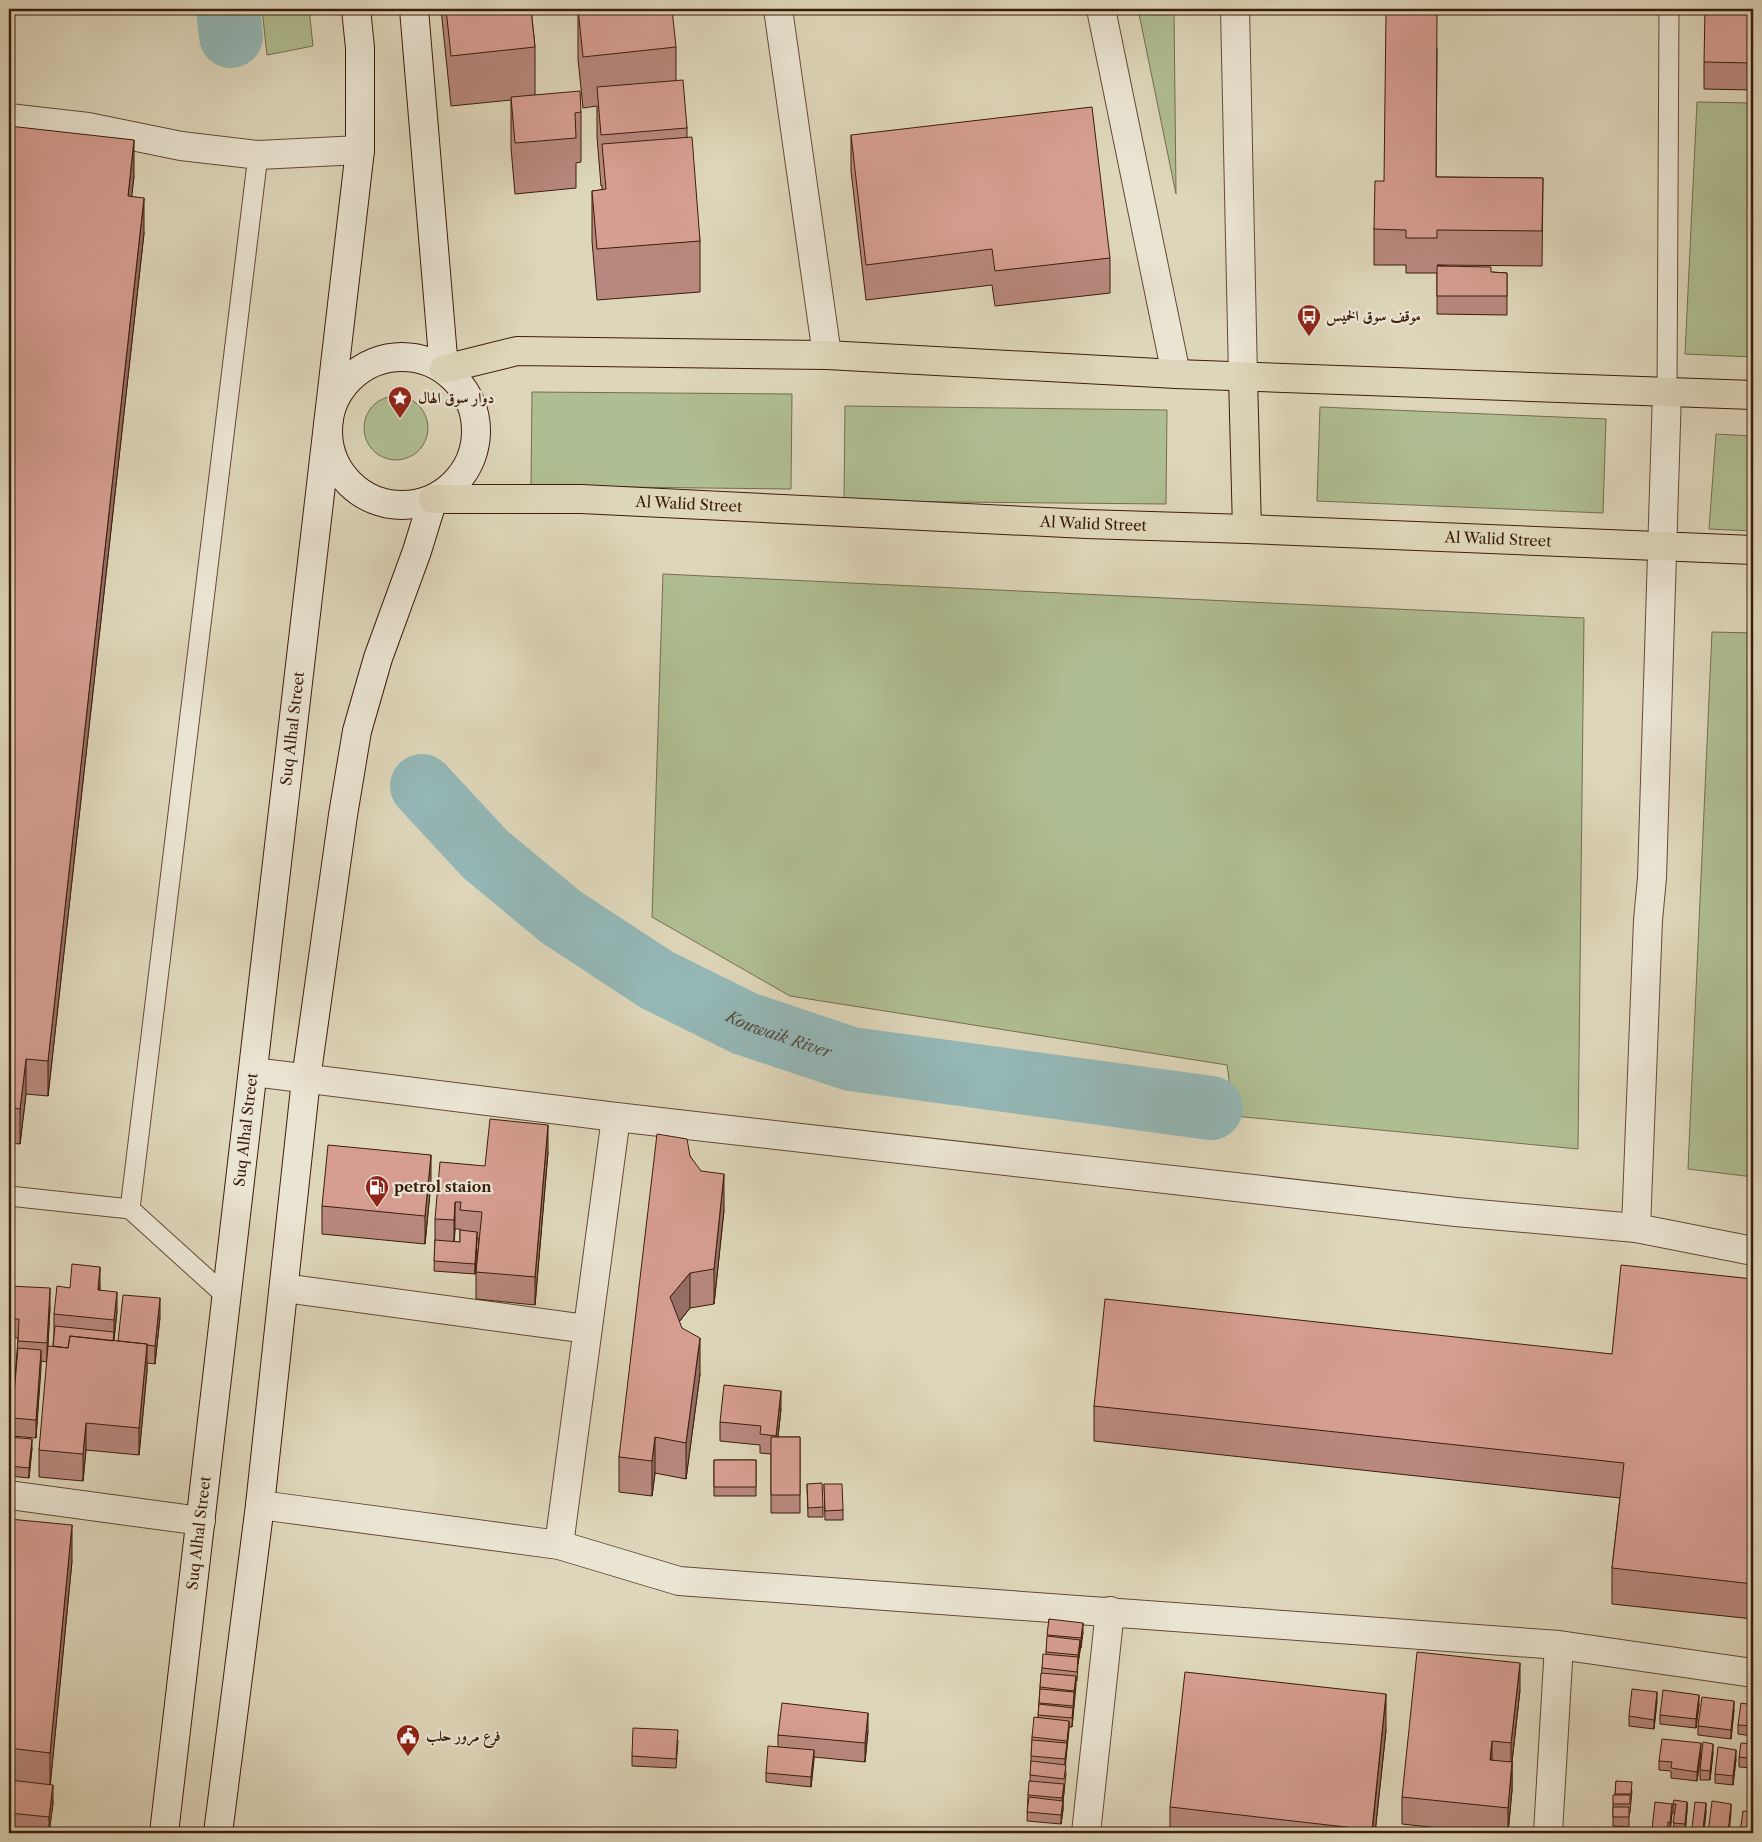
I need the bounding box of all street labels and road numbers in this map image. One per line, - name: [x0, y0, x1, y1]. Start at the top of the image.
- street label: Al Walid Street: [634, 492, 743, 516]
- street label: Al Walid Street: [1039, 512, 1148, 535]
- street label: Al Walid Street: [1443, 527, 1553, 551]
- street label: Suq Alhal Street: [276, 670, 308, 786]
- street label: Suq Alhal Street: [229, 1071, 262, 1188]
- street label: Suq Alhal Street: [182, 1474, 215, 1591]

